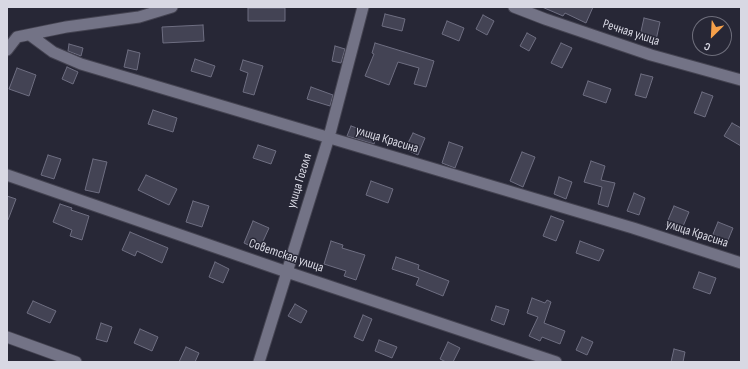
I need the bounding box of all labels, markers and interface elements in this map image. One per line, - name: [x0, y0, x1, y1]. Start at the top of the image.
- street label: Речная улица: [601, 16, 661, 50]
- north arrow: [692, 16, 732, 56]
- text: С: [702, 39, 713, 54]
- street label: улица Красина: [354, 123, 420, 157]
- street label: улица Гоголя: [284, 152, 316, 210]
- street label: улица Красина: [664, 217, 730, 251]
- street label: Советская улица: [247, 236, 325, 276]

